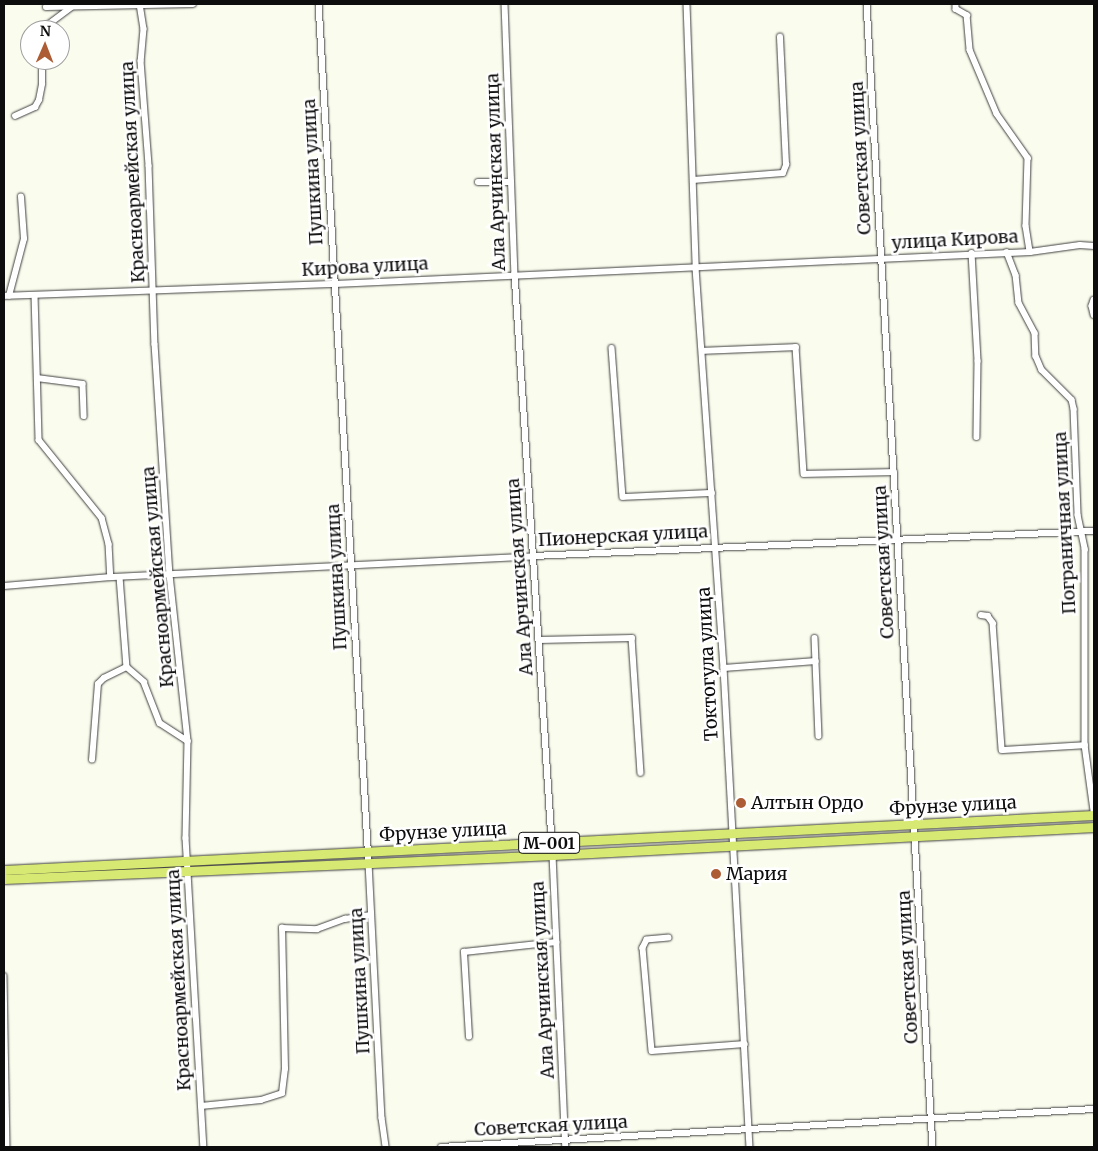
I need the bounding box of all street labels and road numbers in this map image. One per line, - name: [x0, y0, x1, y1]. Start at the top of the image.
- street label: Красноармейская улица: [116, 61, 150, 283]
- street label: Ала Арчинская улица: [482, 73, 510, 271]
- street label: Советская улица: [846, 81, 876, 235]
- street label: Пушкина улица: [298, 98, 328, 246]
- street label: улица Кирова: [891, 226, 1019, 254]
- street label: Кирова улица: [301, 253, 429, 281]
- street label: Пограничная улица: [1049, 431, 1081, 615]
- street label: Красноармейская улица: [138, 466, 178, 688]
- street label: Ала Арчинская улица: [502, 478, 538, 676]
- street label: Советская улица: [869, 485, 899, 639]
- street label: Пушкина улица: [322, 503, 352, 651]
- street label: Пионерская улица: [537, 521, 709, 551]
- street label: Токтогула улица: [693, 586, 723, 742]
- street label: Фрунзе улица: [889, 792, 1017, 820]
- street label: Фрунзе улица: [379, 818, 507, 846]
- road number: M-001: [518, 830, 580, 856]
- street label: Красноармейская улица: [162, 869, 196, 1091]
- street label: Ала Арчинская улица: [527, 881, 559, 1079]
- street label: Советская улица: [893, 890, 923, 1044]
- street label: Пушкина улица: [345, 907, 375, 1055]
- street label: Советская улица: [474, 1111, 628, 1141]

